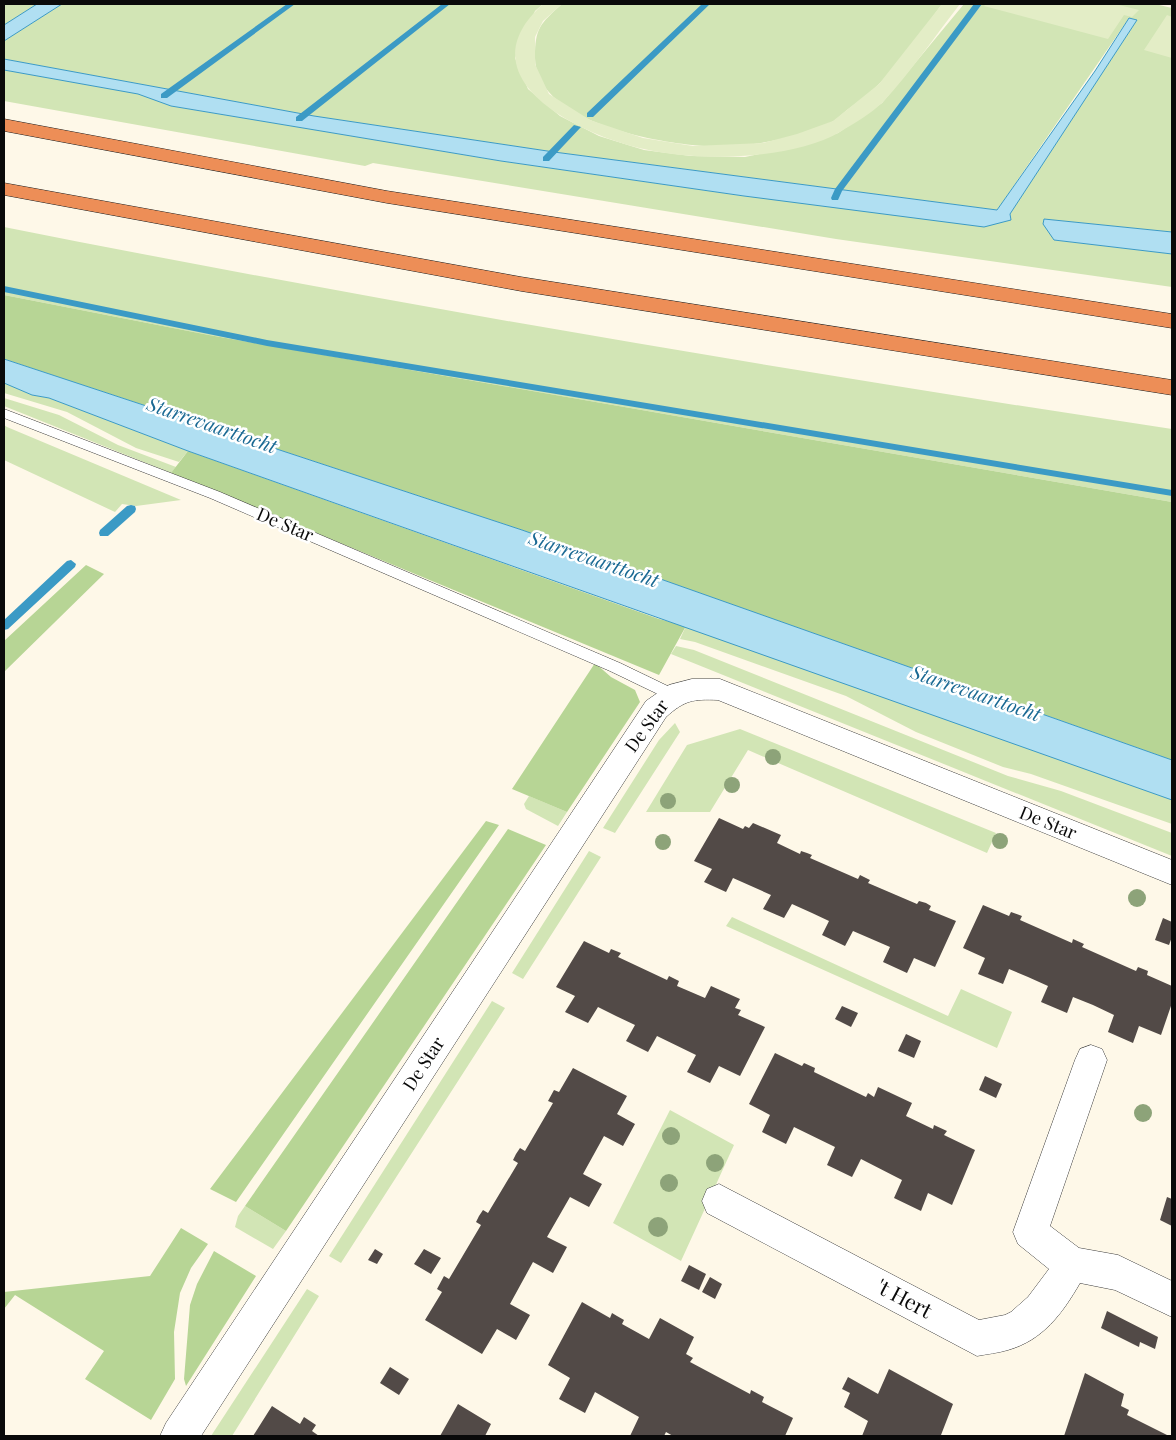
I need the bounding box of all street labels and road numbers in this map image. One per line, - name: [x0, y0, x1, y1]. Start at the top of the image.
- street label: De Star: [253, 501, 318, 547]
- street label: De Star: [619, 694, 673, 757]
- street label: De Star: [1016, 800, 1081, 844]
- street label: De Star: [397, 1032, 449, 1095]
- street label: 't Hert: [872, 1271, 938, 1324]

